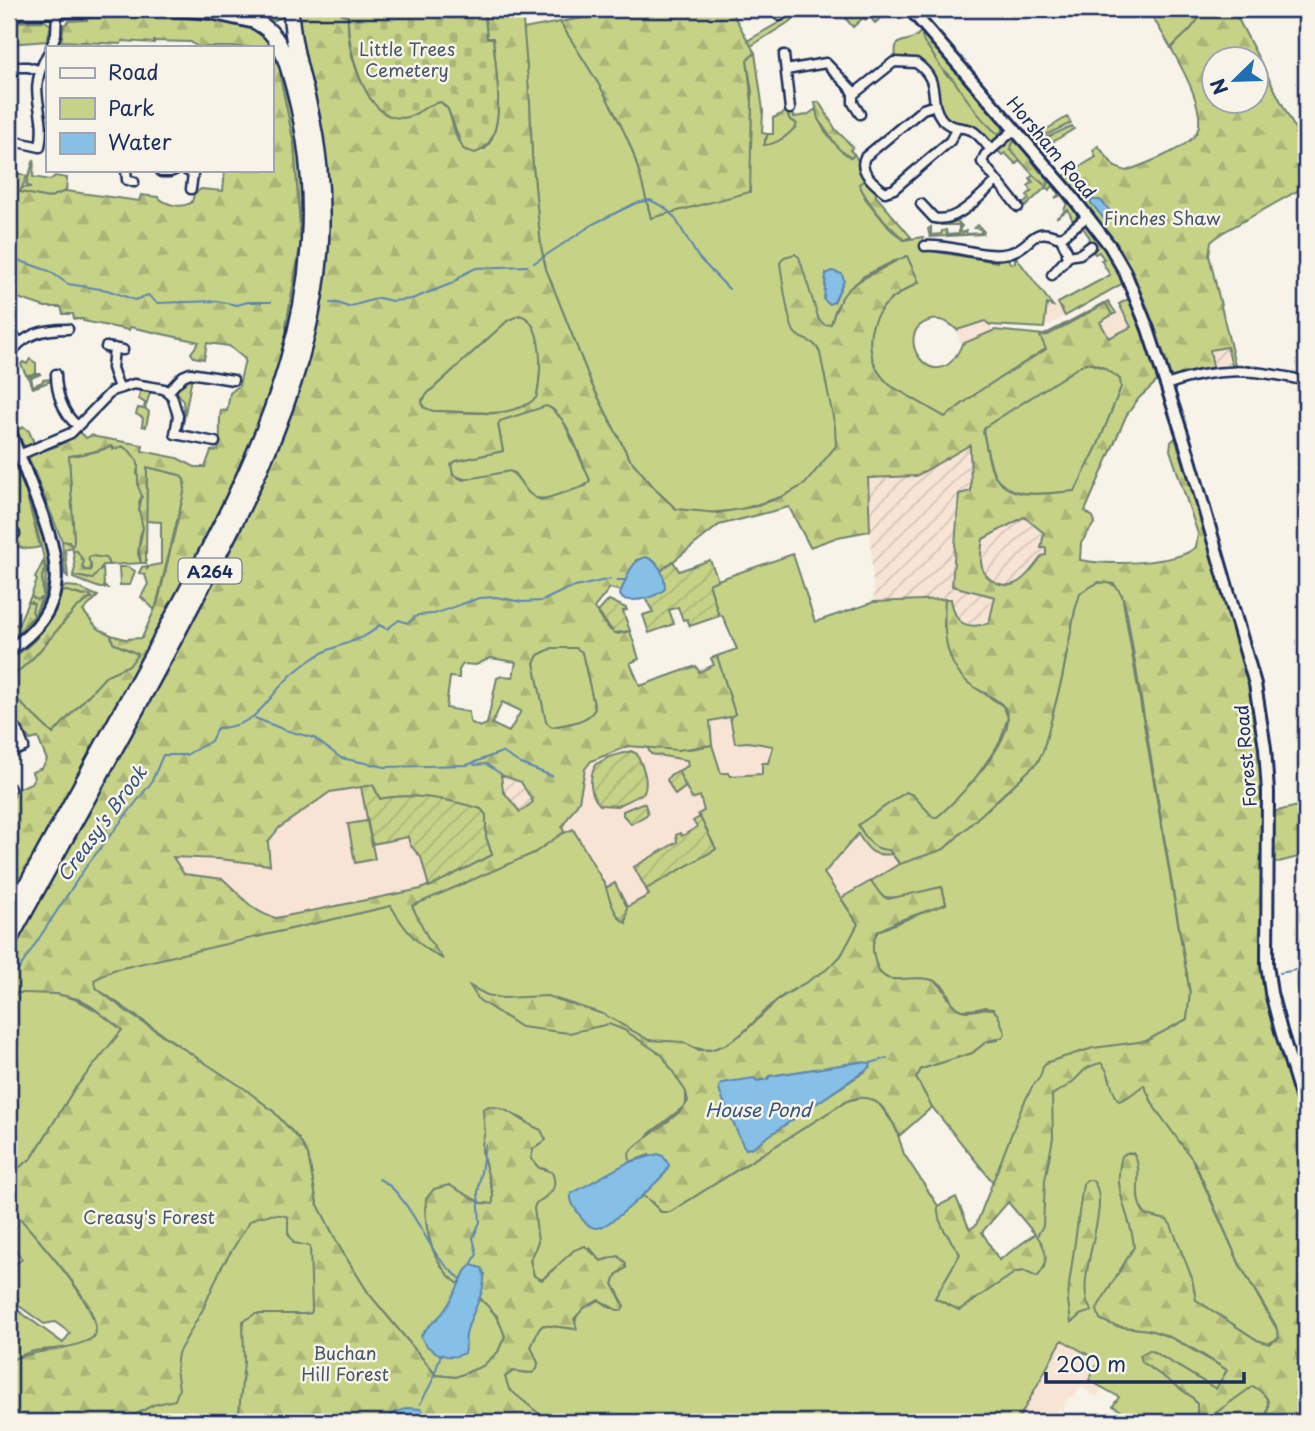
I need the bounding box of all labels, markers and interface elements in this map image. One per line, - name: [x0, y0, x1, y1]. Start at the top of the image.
- park label: Little Trees Cemetery: [359, 35, 455, 83]
- legend: [46, 46, 273, 172]
- north arrow: [1200, 46, 1270, 116]
- text: Road: [108, 55, 159, 87]
- text: N: [1203, 75, 1234, 99]
- street label: Horsham Road: [1001, 90, 1103, 204]
- text: Park: [108, 91, 155, 123]
- text: Water: [108, 125, 172, 157]
- park label: Finches Shaw: [1103, 204, 1221, 231]
- road number: A264: [178, 558, 242, 584]
- street label: Forest Road: [1227, 704, 1263, 808]
- water label: Creasy's Brook: [49, 758, 153, 887]
- water label: House Pond: [705, 1095, 814, 1123]
- park label: Creasy's Forest: [83, 1203, 215, 1230]
- park label: Buchan Hill Forest: [301, 1339, 389, 1387]
- scale bar: [1046, 1340, 1243, 1384]
- text: 200 m: [1056, 1347, 1126, 1379]

